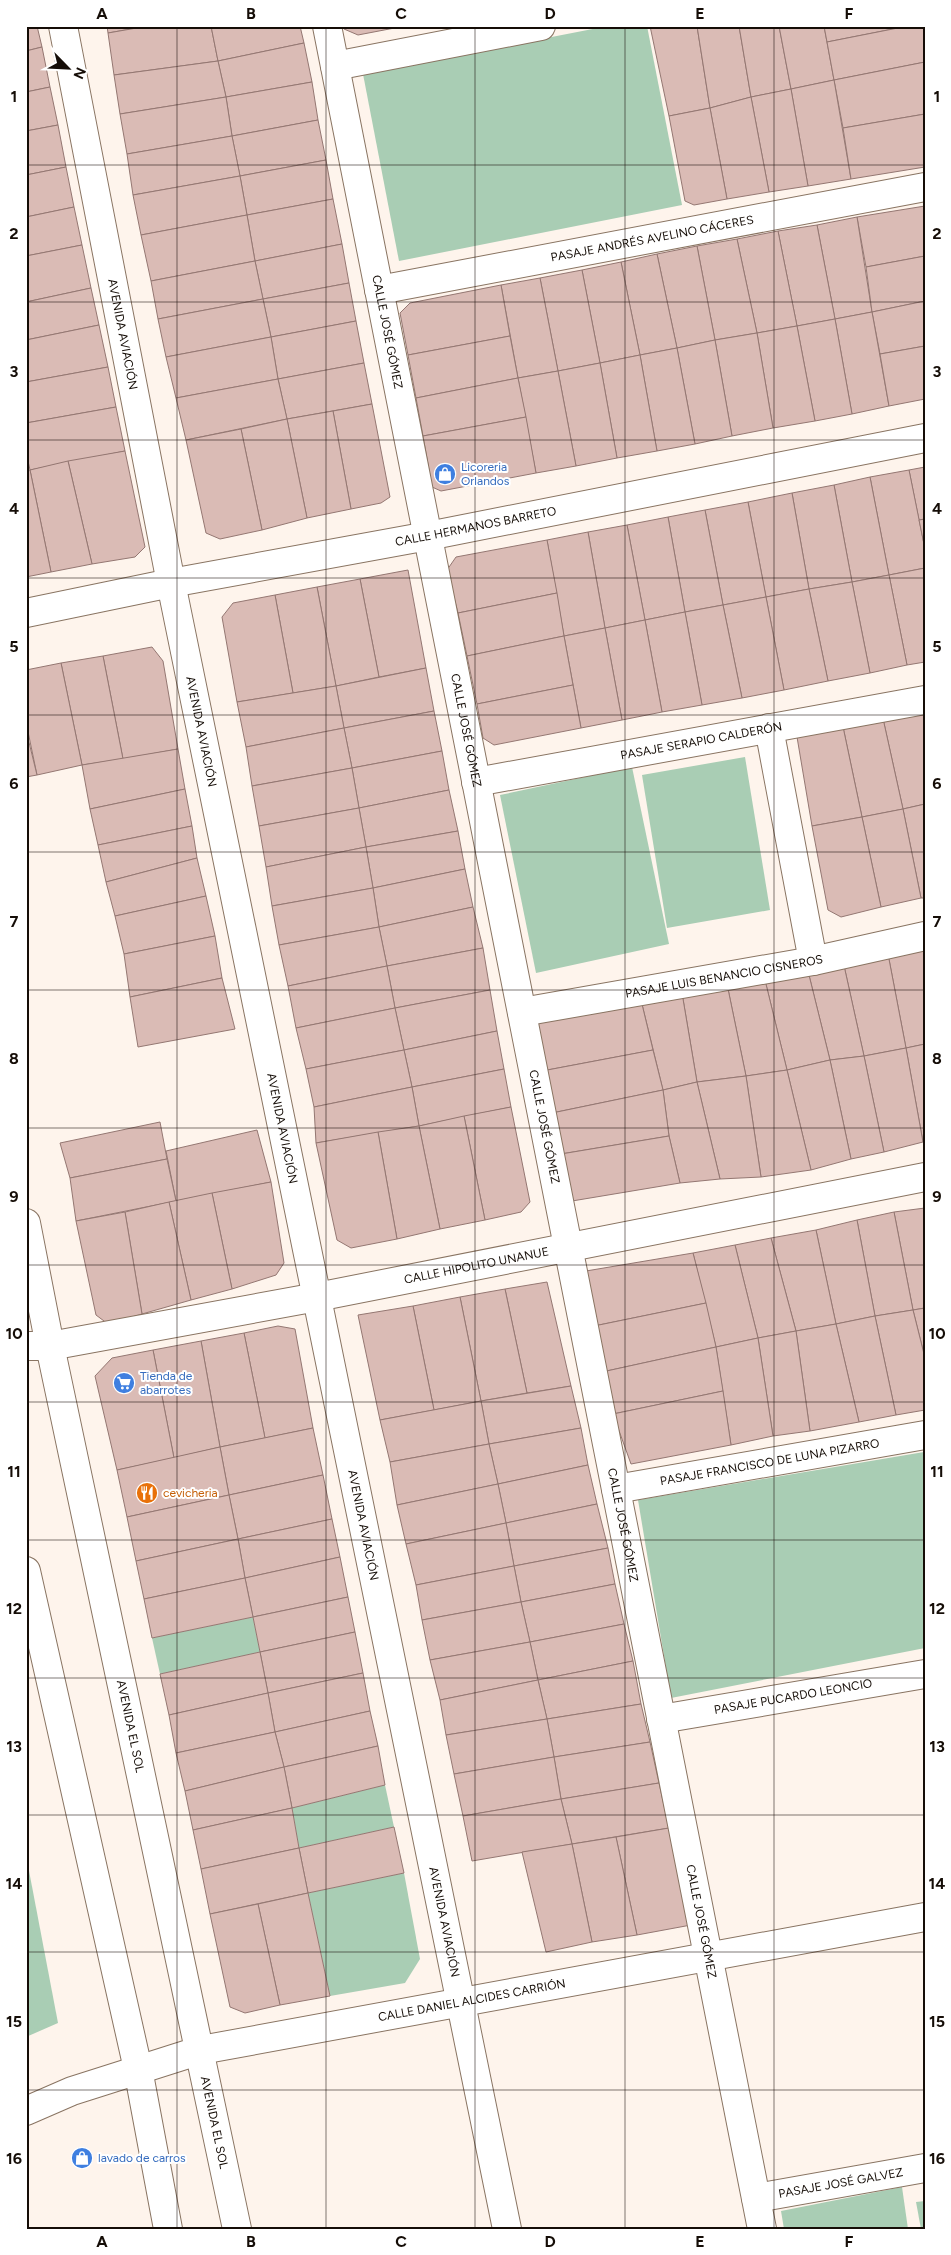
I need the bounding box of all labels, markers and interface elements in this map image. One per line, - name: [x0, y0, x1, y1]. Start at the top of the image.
- text: A: [96, 4, 108, 23]
- text: B: [246, 4, 256, 23]
- text: C: [395, 4, 407, 23]
- text: D: [544, 4, 556, 23]
- text: E: [695, 4, 705, 23]
- text: F: [845, 4, 854, 23]
- north arrow: [42, 42, 92, 92]
- text: N: [69, 65, 89, 81]
- text: 1: [11, 87, 17, 106]
- text: 1: [934, 87, 940, 106]
- street label: PASAJE ANDRÉS AVELINO CÁCERES: [550, 212, 755, 264]
- text: 2: [9, 224, 19, 243]
- text: 2: [932, 224, 942, 243]
- street label: CALLE JOSÉ GÓMEZ: [369, 274, 406, 391]
- street label: AVENIDA AVIACIÓN: [105, 278, 140, 391]
- text: 3: [10, 362, 19, 381]
- text: 3: [933, 362, 942, 381]
- place label: Licoreria Orlandos: [461, 460, 510, 488]
- shop icon: Licoreria Orlandos: [433, 462, 457, 486]
- text: 4: [9, 499, 19, 518]
- text: 4: [932, 499, 942, 518]
- street label: CALLE HERMANOS BARRETO: [394, 504, 557, 549]
- text: 5: [9, 637, 19, 656]
- text: 5: [932, 637, 942, 656]
- street label: CALLE JOSÉ GÓMEZ: [448, 672, 484, 789]
- street label: AVENIDA AVIACIÓN: [183, 675, 219, 788]
- street label: PASAJE SERAPIO CALDERÓN: [619, 719, 783, 762]
- text: 6: [9, 774, 19, 793]
- text: 6: [932, 774, 942, 793]
- text: 7: [10, 912, 19, 931]
- text: 7: [933, 912, 942, 931]
- street label: PASAJE LUIS BENANCIO CISNEROS: [624, 952, 824, 1001]
- text: 8: [9, 1049, 19, 1068]
- text: 8: [932, 1049, 942, 1068]
- street label: CALLE JOSÉ GÓMEZ: [526, 1069, 562, 1185]
- street label: AVENIDA AVIACIÓN: [264, 1072, 300, 1185]
- text: 9: [9, 1187, 19, 1206]
- text: 9: [932, 1187, 942, 1206]
- street label: CALLE HIPOLITO UNANUE: [403, 1244, 550, 1287]
- text: 10: [5, 1324, 23, 1343]
- text: 10: [928, 1324, 946, 1343]
- place label: Tienda de abarrotes: [140, 1369, 193, 1397]
- supermarket icon: Tienda de abarrotes: [112, 1371, 136, 1395]
- street label: PASAJE FRANCISCO DE LUNA PIZARRO: [659, 1436, 880, 1488]
- text: 11: [7, 1462, 21, 1481]
- text: 11: [930, 1462, 944, 1481]
- street label: CALLE JOSÉ GÓMEZ: [605, 1467, 641, 1583]
- street label: AVENIDA AVIACIÓN: [345, 1469, 381, 1582]
- restaurant icon: cevicheria: [135, 1481, 159, 1505]
- place label: cevicheria: [163, 1486, 218, 1500]
- text: 12: [6, 1599, 22, 1618]
- text: 12: [929, 1599, 945, 1618]
- street label: PASAJE PUCARDO LEONCIO: [713, 1676, 873, 1717]
- street label: AVENIDA EL SOL: [114, 1679, 147, 1775]
- text: 13: [6, 1737, 22, 1756]
- text: 13: [929, 1737, 945, 1756]
- street label: CALLE JOSÉ GÓMEZ: [683, 1863, 719, 1980]
- street label: AVENIDA AVIACIÓN: [426, 1865, 462, 1979]
- text: 14: [6, 1874, 22, 1893]
- text: 14: [929, 1874, 945, 1893]
- street label: CALLE DANIEL ALCIDES CARRIÓN: [377, 1976, 567, 2024]
- text: 15: [6, 2012, 22, 2031]
- text: 15: [929, 2012, 945, 2031]
- street label: AVENIDA EL SOL: [198, 2075, 231, 2171]
- shop icon: lavado de carros: [70, 2146, 94, 2170]
- text: 16: [6, 2149, 22, 2168]
- text: 16: [929, 2149, 945, 2168]
- place label: lavado de carros: [98, 2151, 186, 2165]
- street label: PASAJE JOSÉ GALVEZ: [777, 2165, 904, 2201]
- text: A: [96, 2232, 108, 2251]
- text: B: [246, 2232, 256, 2251]
- text: C: [395, 2232, 407, 2251]
- text: D: [544, 2232, 556, 2251]
- text: E: [695, 2232, 705, 2251]
- text: F: [845, 2232, 854, 2251]

